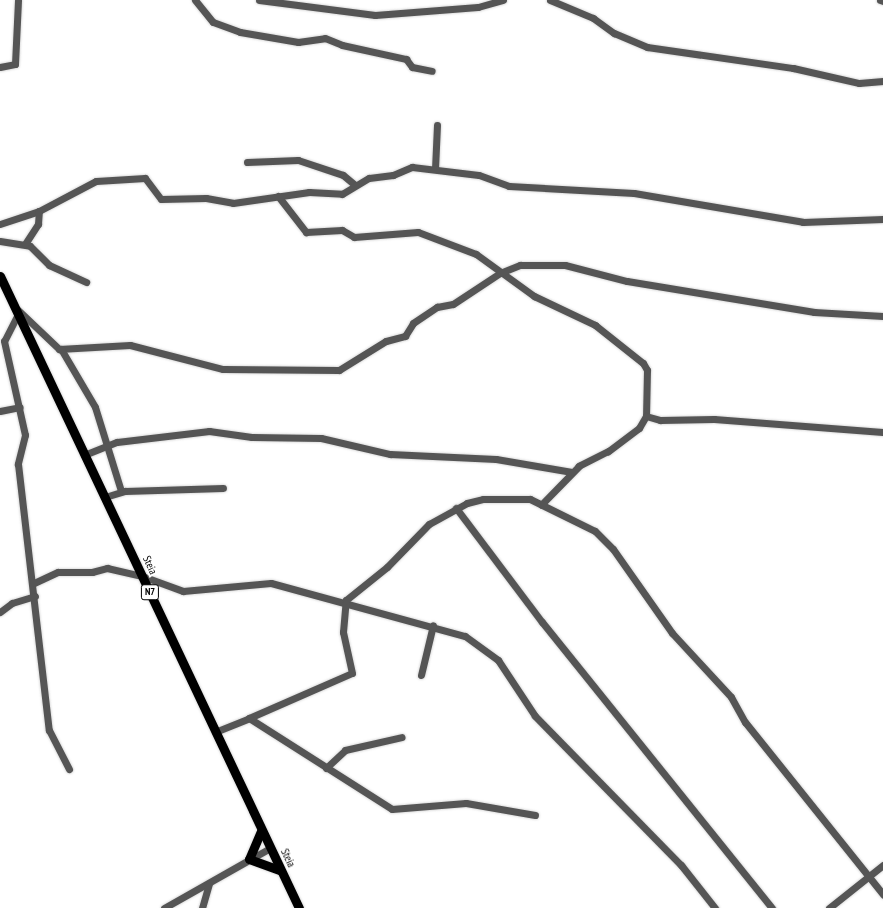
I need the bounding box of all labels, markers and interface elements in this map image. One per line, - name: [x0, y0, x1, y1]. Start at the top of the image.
- street label: Steia: [140, 554, 160, 576]
- road number: N7: [140, 584, 160, 600]
- street label: Steia: [278, 847, 298, 869]

